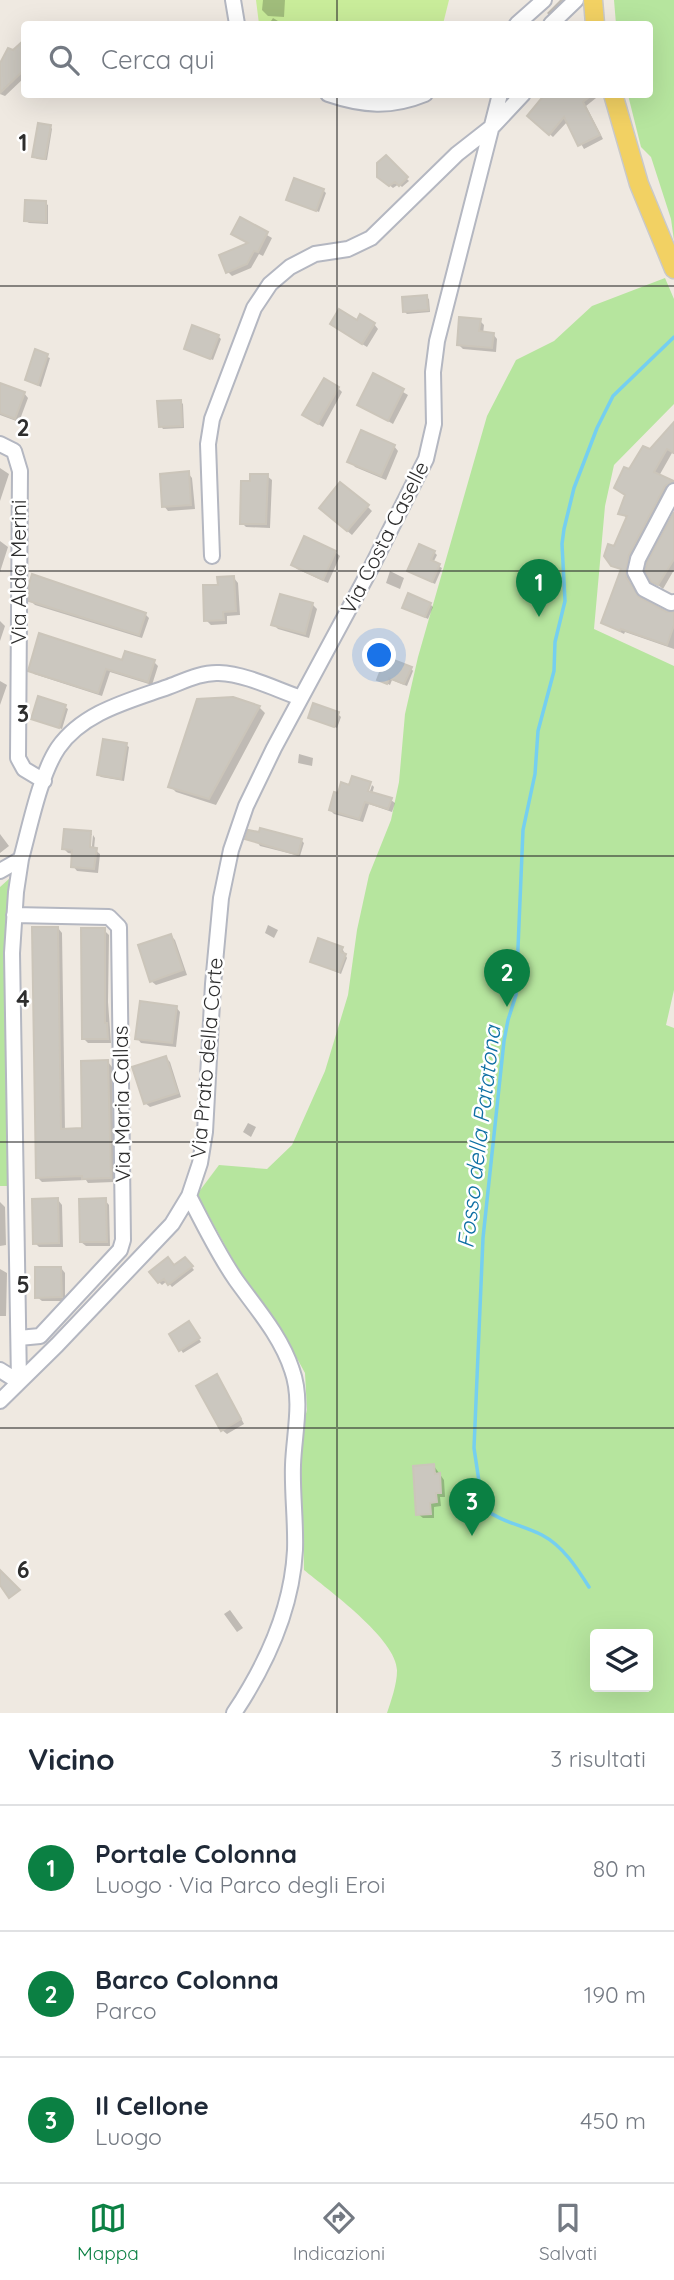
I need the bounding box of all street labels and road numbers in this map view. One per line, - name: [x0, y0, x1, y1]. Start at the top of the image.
- street label: Via Costa Caselle: [334, 457, 434, 618]
- street label: Via Alda Merini: [5, 500, 31, 644]
- street label: Via Prato della Corte: [184, 956, 228, 1159]
- street label: Via Maria Callas: [107, 1025, 135, 1183]

